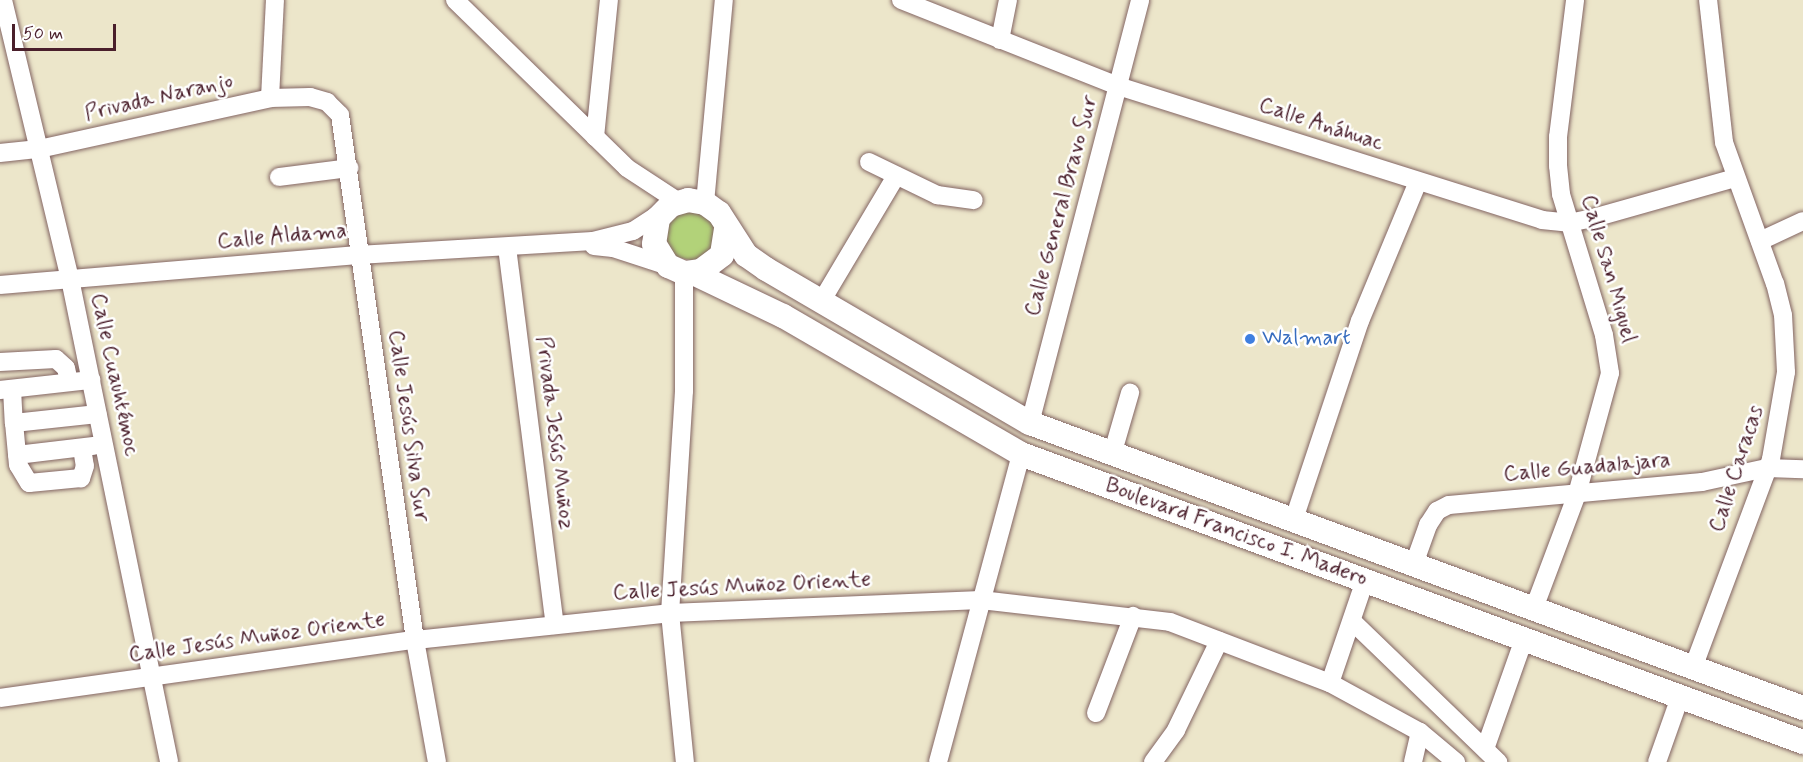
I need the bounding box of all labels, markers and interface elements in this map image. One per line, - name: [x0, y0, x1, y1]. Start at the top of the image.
- scale bar: [15, 12, 118, 50]
- text: 50 m: [23, 22, 63, 46]
- street label: Privada Naranjo: [81, 68, 237, 128]
- street label: Calle Anáhuac: [1255, 92, 1387, 158]
- street label: Calle General Bravo Sur: [1020, 94, 1104, 318]
- street label: Calle San Miguel: [1574, 192, 1642, 346]
- street label: Calle Aldama: [215, 218, 349, 256]
- street label: Calle Cuauhtémoc: [84, 290, 144, 460]
- place label: Walmart: [1262, 326, 1351, 352]
- street label: Calle Jesús Silva Sur: [382, 329, 434, 523]
- marker: Walmart: [1243, 332, 1257, 346]
- street label: Privada Jesús Muñoz: [529, 334, 579, 532]
- street label: Calle Caracas: [1704, 403, 1770, 535]
- street label: Calle Guadalajara: [1502, 448, 1672, 488]
- street label: Boulevard Francisco I. Madero: [1100, 473, 1372, 593]
- street label: Calle Jesús Muñoz Oriente: [616, 567, 868, 607]
- street label: Calle Jesús Muñoz Oriente: [131, 607, 383, 669]

